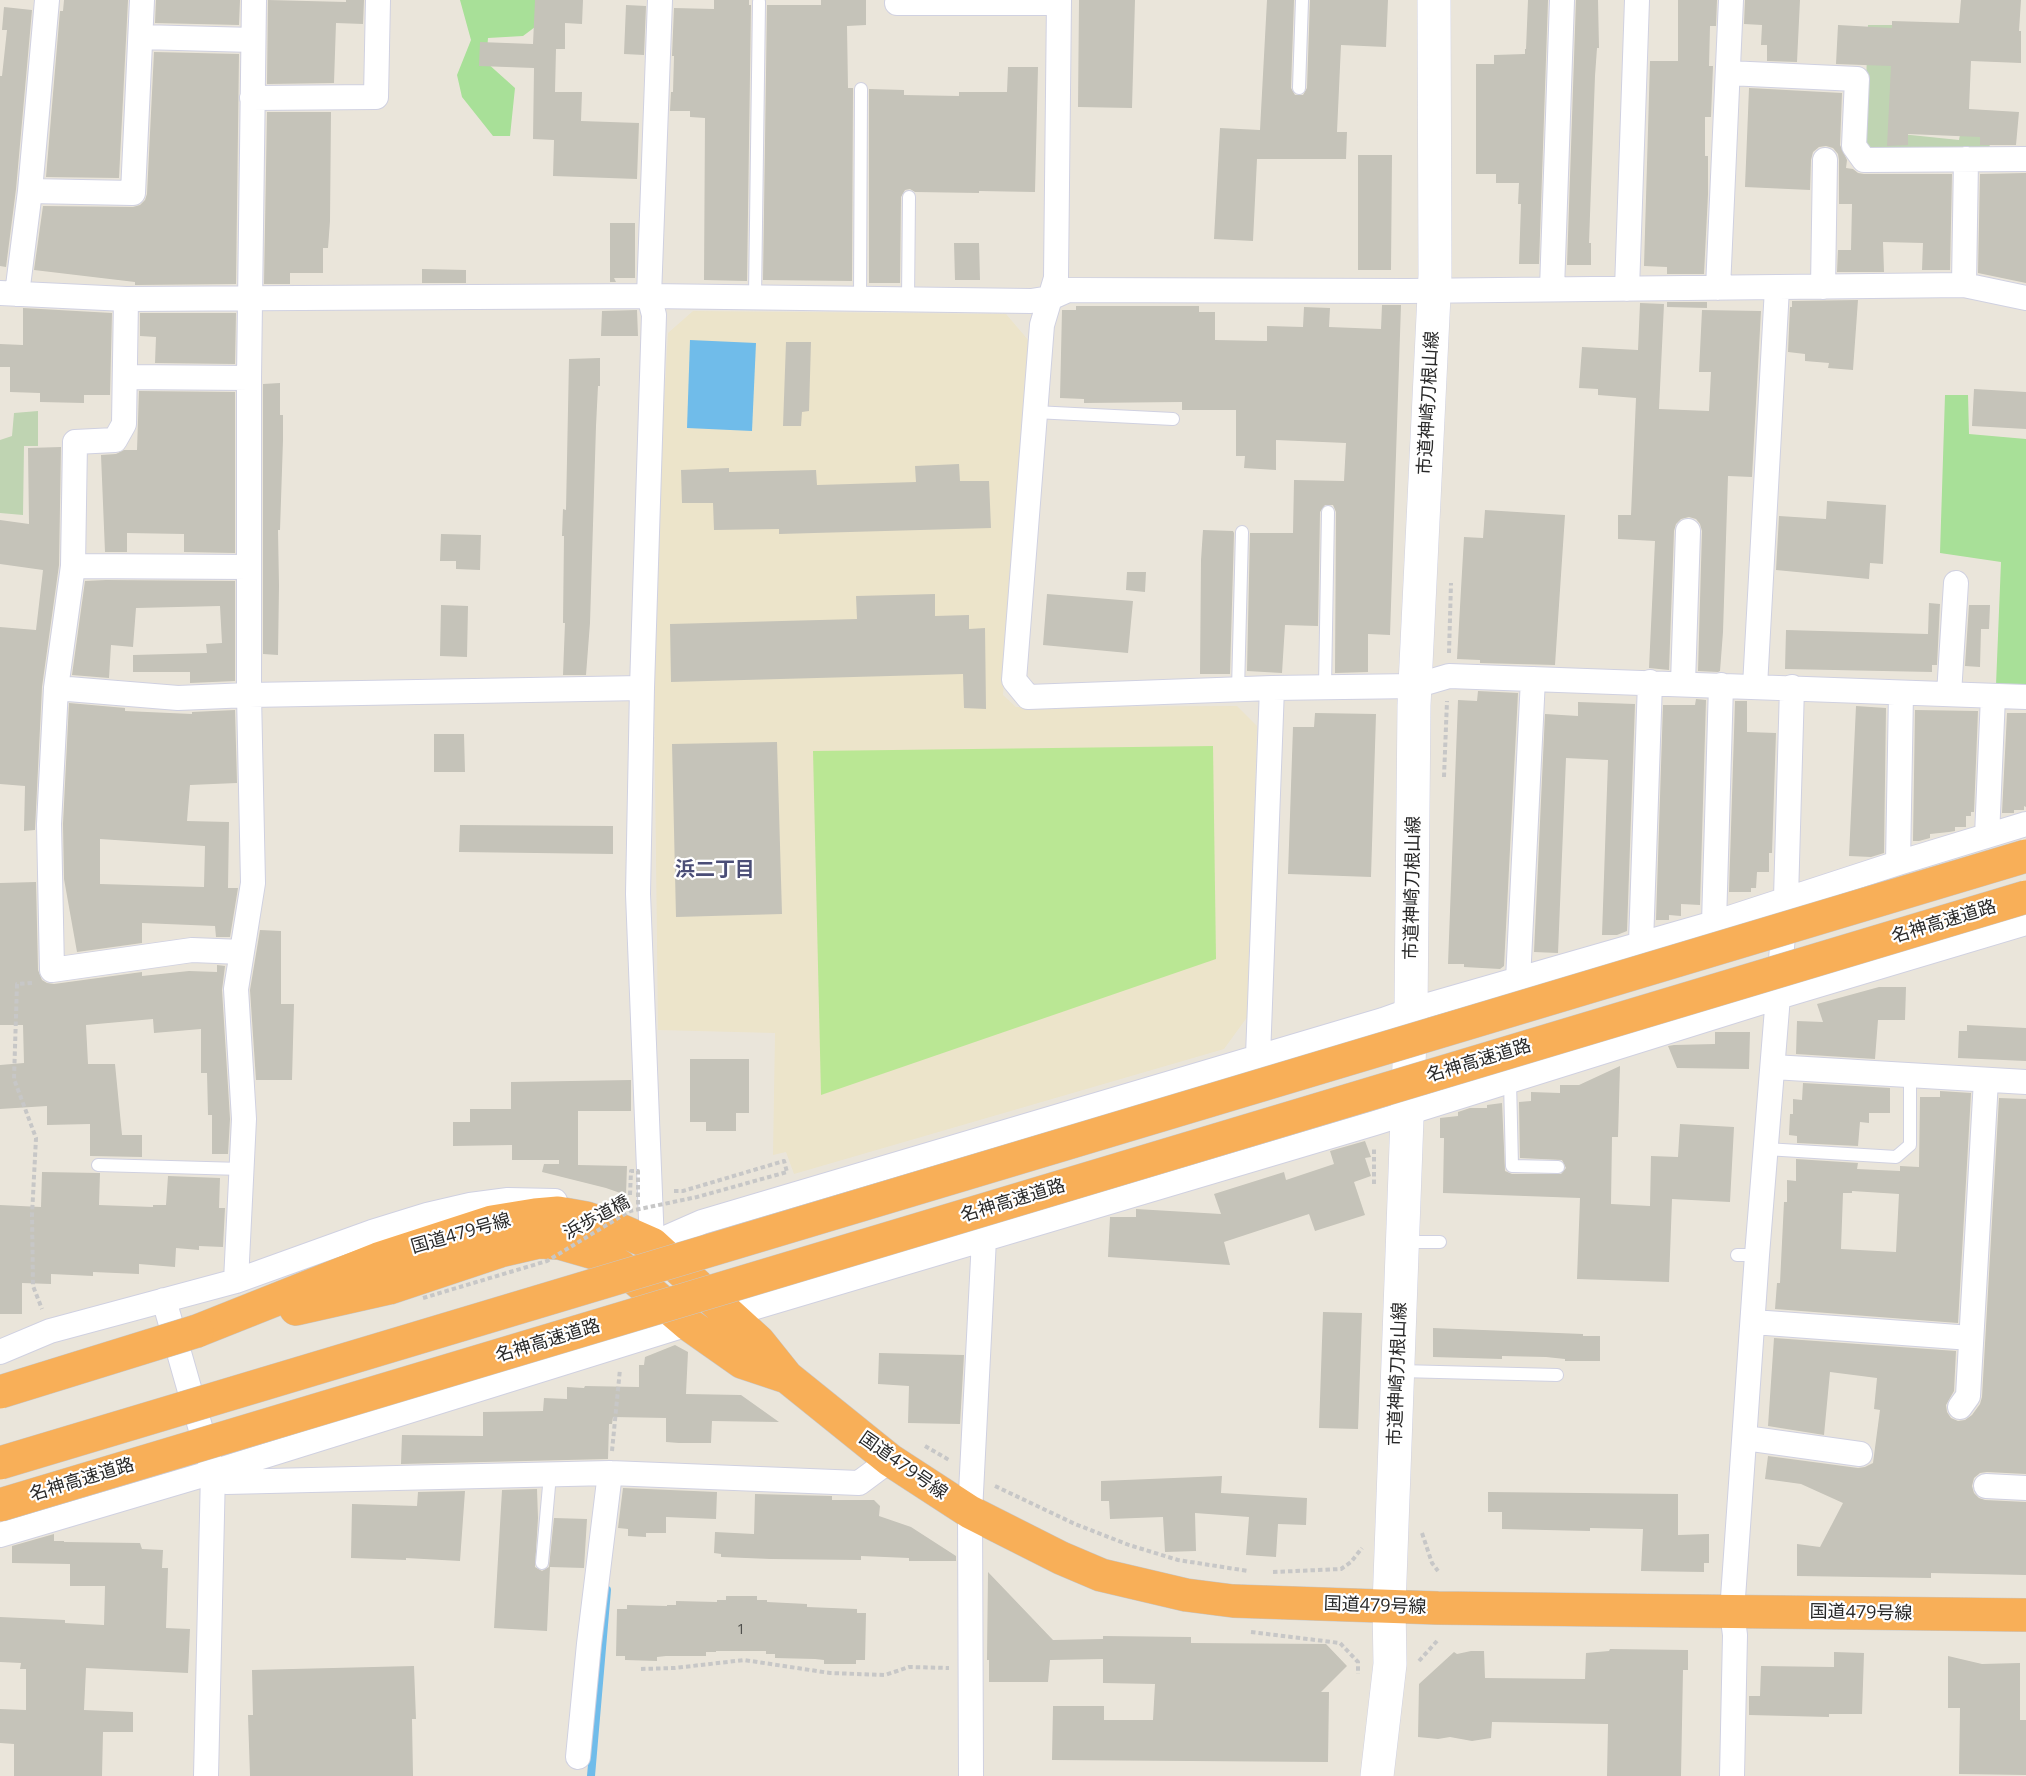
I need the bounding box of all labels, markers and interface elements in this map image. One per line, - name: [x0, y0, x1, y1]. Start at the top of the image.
- street label: 市道神崎刀根山線: [1414, 331, 1444, 475]
- street label: 市道神崎刀根山線: [1401, 816, 1425, 960]
- district label: 浜二丁目: [675, 858, 755, 882]
- street label: 名神高速道路: [1889, 896, 1999, 948]
- street label: 名神高速道路: [1424, 1035, 1534, 1087]
- street label: 名神高速道路: [958, 1175, 1068, 1227]
- street label: 浜歩道橋: [560, 1192, 634, 1244]
- street label: 国道479号線: [409, 1209, 513, 1259]
- street label: 市道神崎刀根山線: [1385, 1302, 1411, 1446]
- street label: 名神高速道路: [493, 1315, 603, 1367]
- street label: 国道479号線: [855, 1428, 951, 1504]
- street label: 名神高速道路: [27, 1454, 137, 1506]
- street label: 国道479号線: [1323, 1593, 1427, 1619]
- street label: 国道479号線: [1809, 1601, 1913, 1625]
- house number: 1: [737, 1621, 745, 1639]

